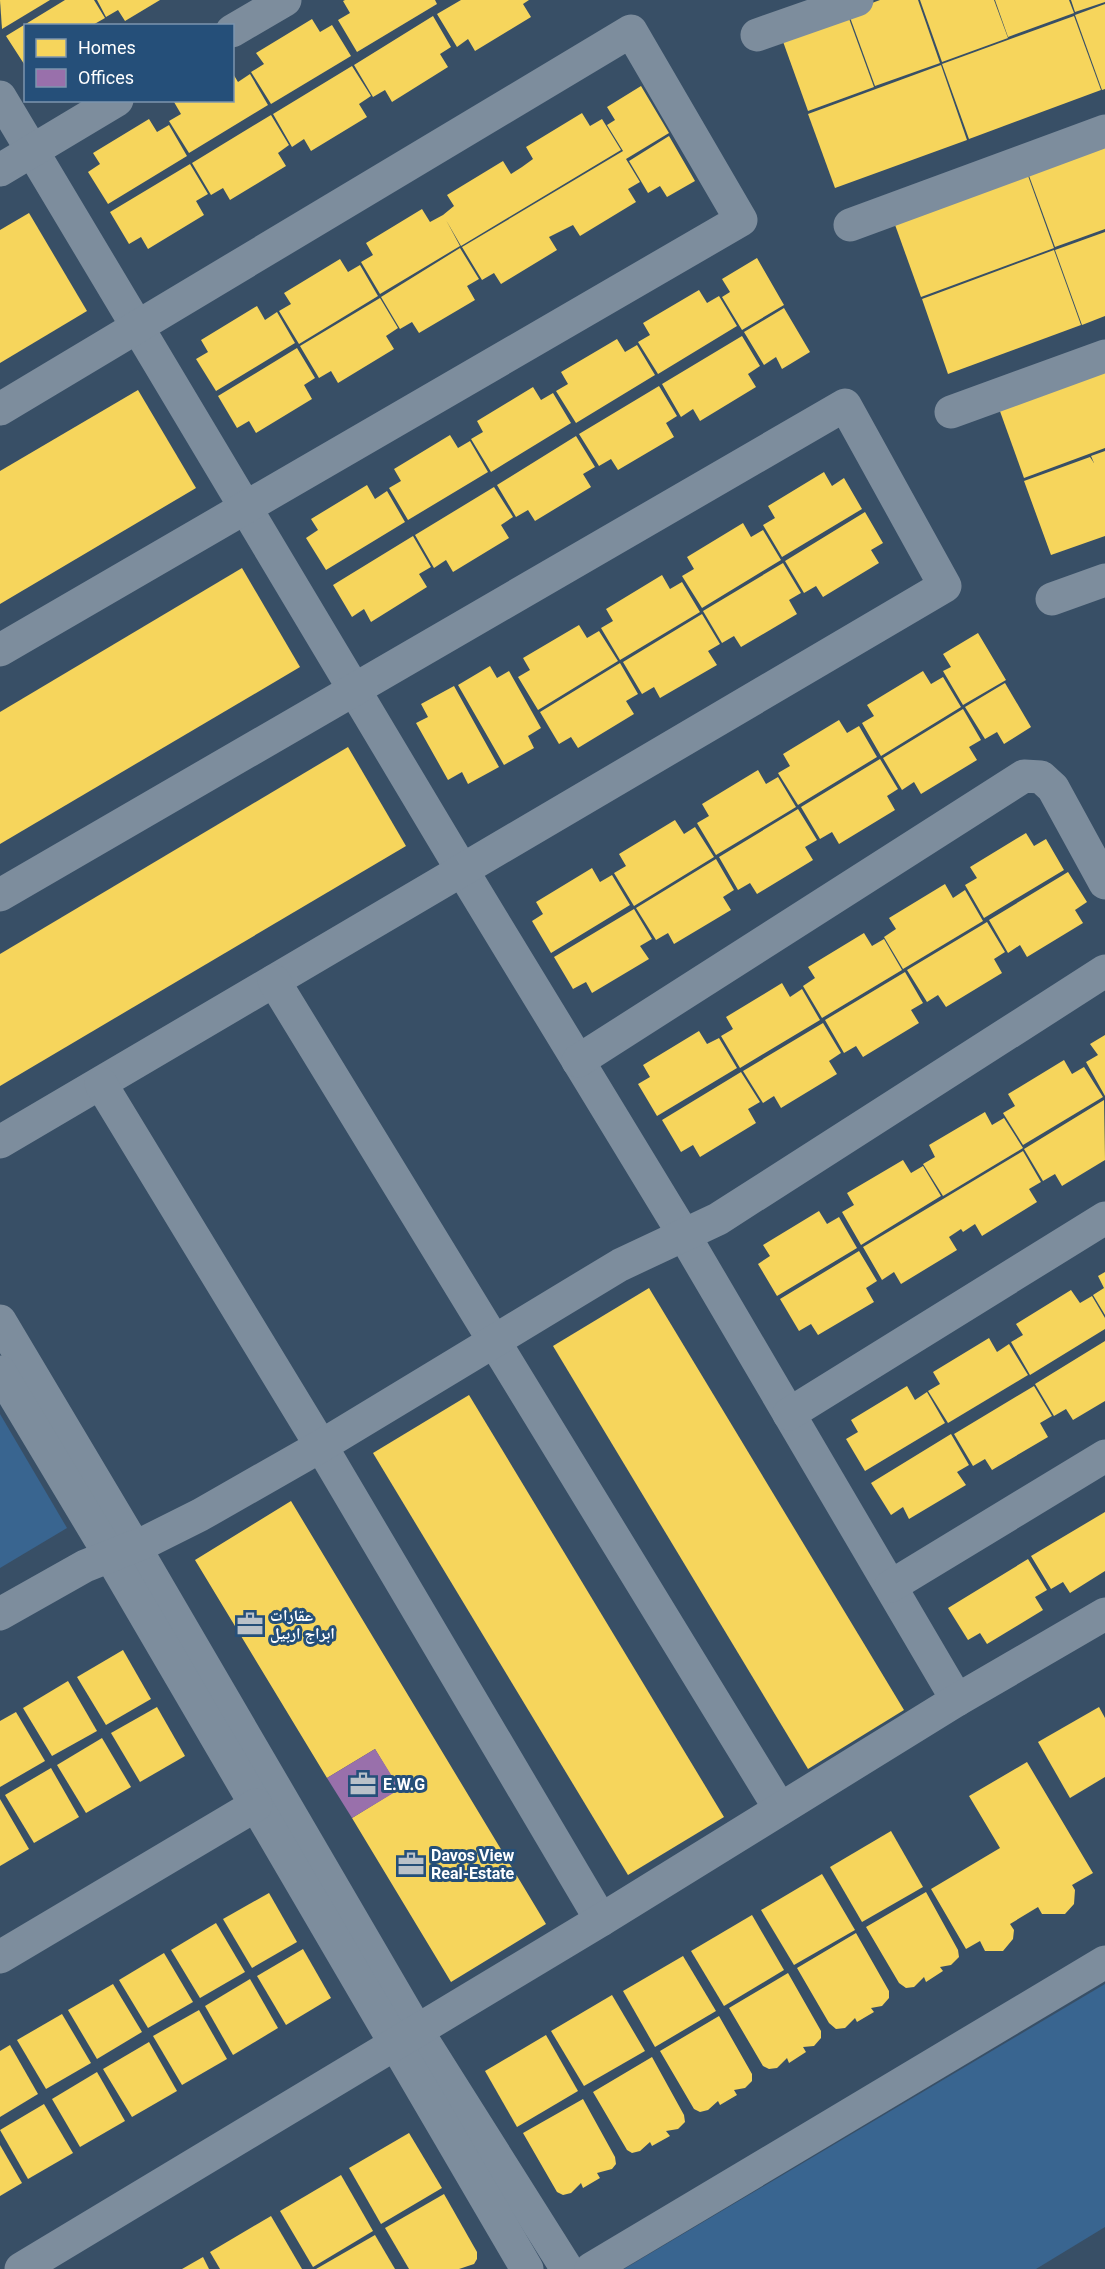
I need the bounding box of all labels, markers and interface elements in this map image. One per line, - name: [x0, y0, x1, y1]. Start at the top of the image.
- legend: [24, 24, 234, 102]
- text: Homes: [78, 37, 136, 58]
- text: Offices: [78, 67, 134, 88]
- place label: عقارات ابراج اربیل: [270, 1606, 335, 1644]
- office icon: عقارات ابراج اربیل: [235, 1609, 265, 1639]
- office icon: E.W.G: [348, 1769, 378, 1799]
- place label: E.W.G: [383, 1775, 425, 1794]
- place label: Davos View Real-Estate: [431, 1846, 515, 1883]
- office icon: Davos View Real-Estate: [396, 1849, 426, 1879]

